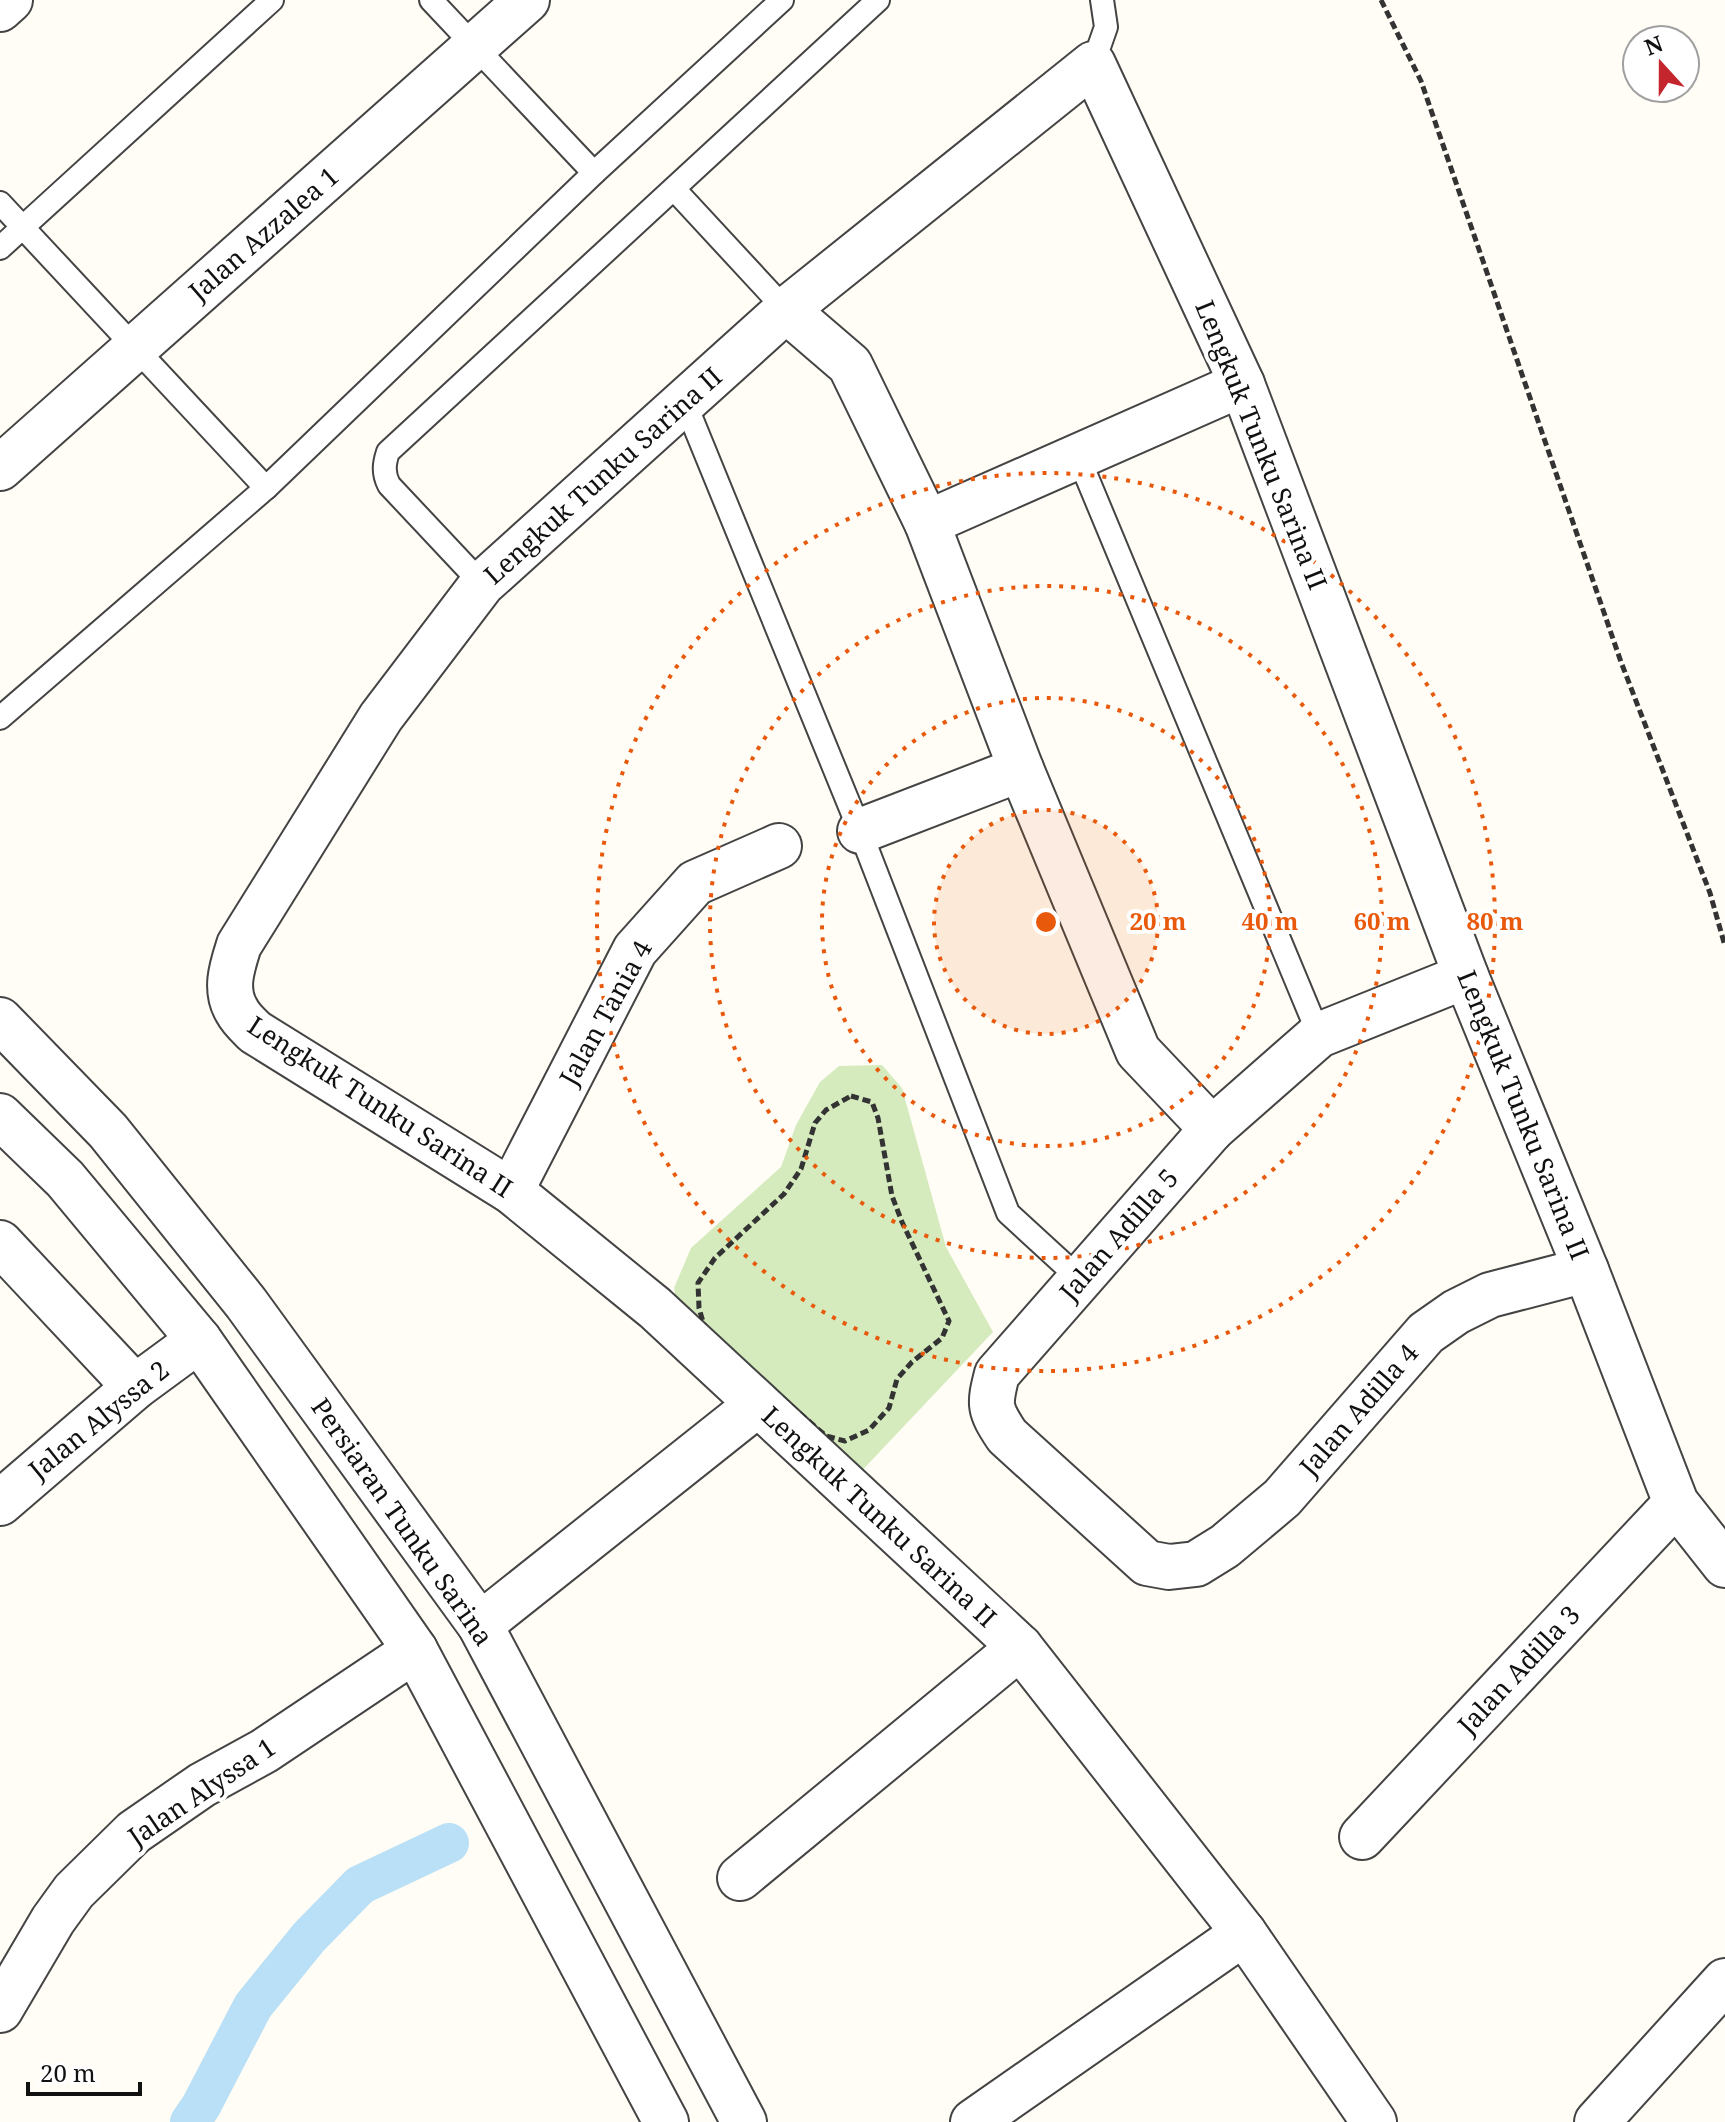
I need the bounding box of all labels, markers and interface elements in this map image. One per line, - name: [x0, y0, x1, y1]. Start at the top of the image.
- north arrow: [1621, 24, 1701, 104]
- text: N: [1640, 27, 1667, 62]
- street label: Jalan Azzalea 1: [180, 158, 346, 309]
- street label: Lengkuk Tunku Sarina II: [1187, 295, 1336, 595]
- street label: Lengkuk Tunku Sarina II: [476, 359, 729, 592]
- text: 20 m: [1129, 904, 1187, 937]
- text: 40 m: [1241, 904, 1299, 937]
- text: 60 m: [1353, 904, 1411, 937]
- text: 80 m: [1466, 904, 1524, 937]
- centre of rings: [1032, 908, 1060, 936]
- street label: Jalan Tania 4: [550, 933, 660, 1093]
- street label: Lengkuk Tunku Sarina II: [1449, 965, 1598, 1265]
- street label: Lengkuk Tunku Sarina II: [241, 1007, 520, 1205]
- street label: Jalan Adilla 5: [1050, 1161, 1186, 1309]
- street label: Jalan Adilla 4: [1290, 1335, 1426, 1484]
- street label: Jalan Alyssa 2: [20, 1352, 176, 1488]
- street label: Persiaran Tunku Sarina: [303, 1390, 502, 1653]
- street label: Lengkuk Tunku Sarina II: [754, 1398, 1005, 1635]
- street label: Jalan Adilla 3: [1448, 1597, 1587, 1742]
- street label: Jalan Alyssa 1: [120, 1729, 282, 1854]
- scale bar: [28, 2046, 140, 2096]
- text: 20 m: [40, 2056, 96, 2089]

